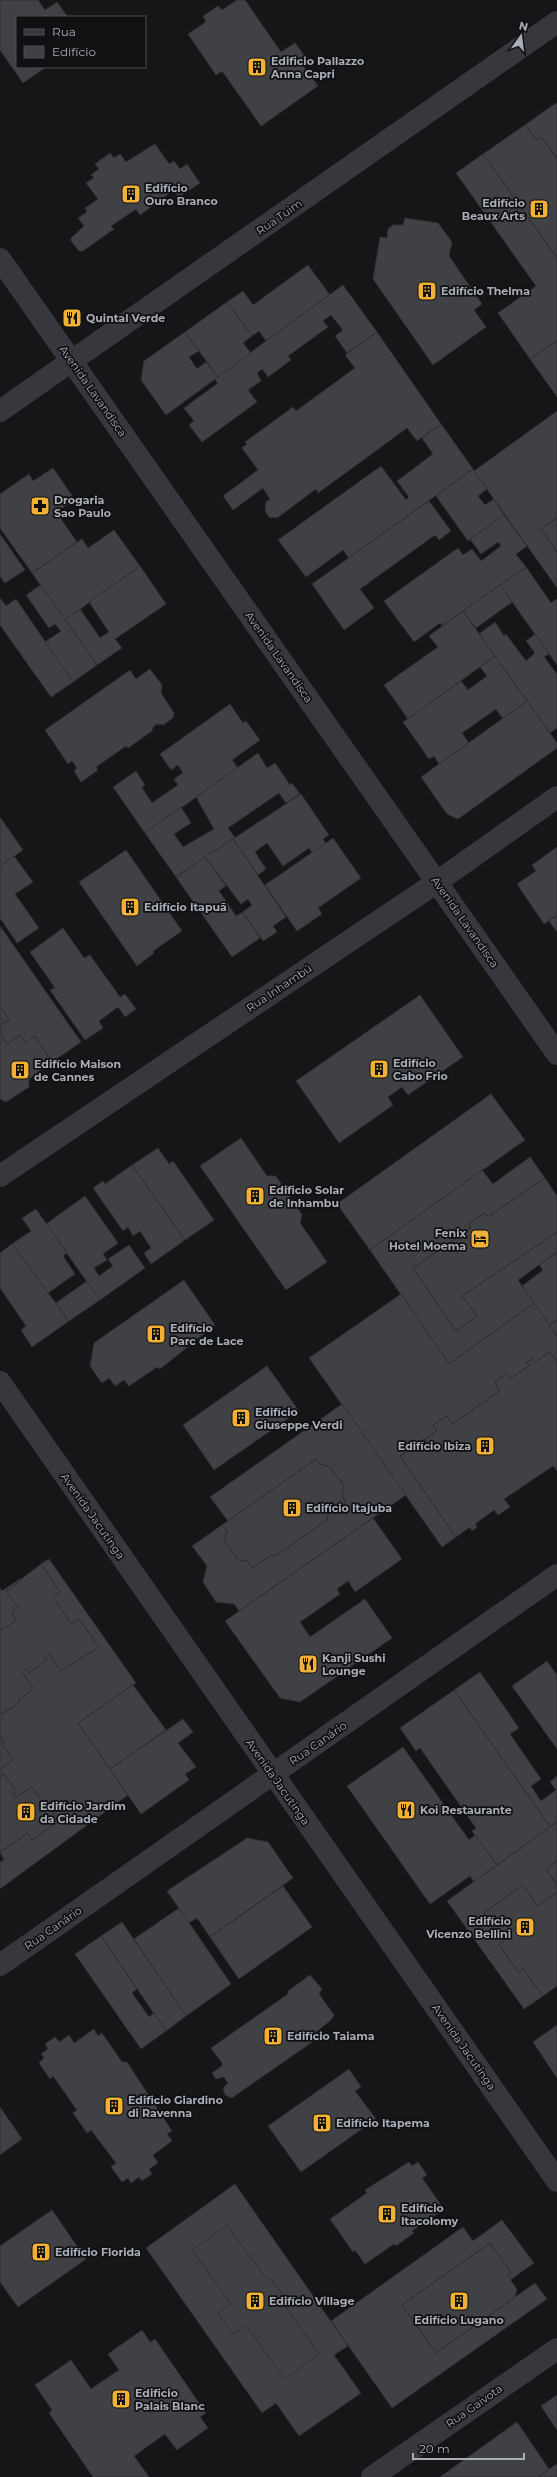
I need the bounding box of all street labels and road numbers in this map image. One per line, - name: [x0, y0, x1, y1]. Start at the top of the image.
- street label: Rua Tuim: [253, 196, 305, 238]
- street label: Avenida Lavandisca: [56, 343, 130, 439]
- street label: Avenida Lavandisca: [242, 609, 316, 705]
- street label: Avenida Lavandisca: [428, 874, 502, 970]
- street label: Rua Inhambú: [244, 961, 314, 1015]
- street label: Avenida Jacutinga: [58, 1470, 128, 1562]
- street label: Rua Canário: [287, 1718, 350, 1768]
- street label: Avenida Jacutinga: [243, 1736, 313, 1828]
- street label: Rua Canário: [22, 1903, 85, 1953]
- street label: Avenida Jacutinga: [429, 2001, 499, 2093]
- street label: Rua Gaivota: [443, 2381, 505, 2431]

